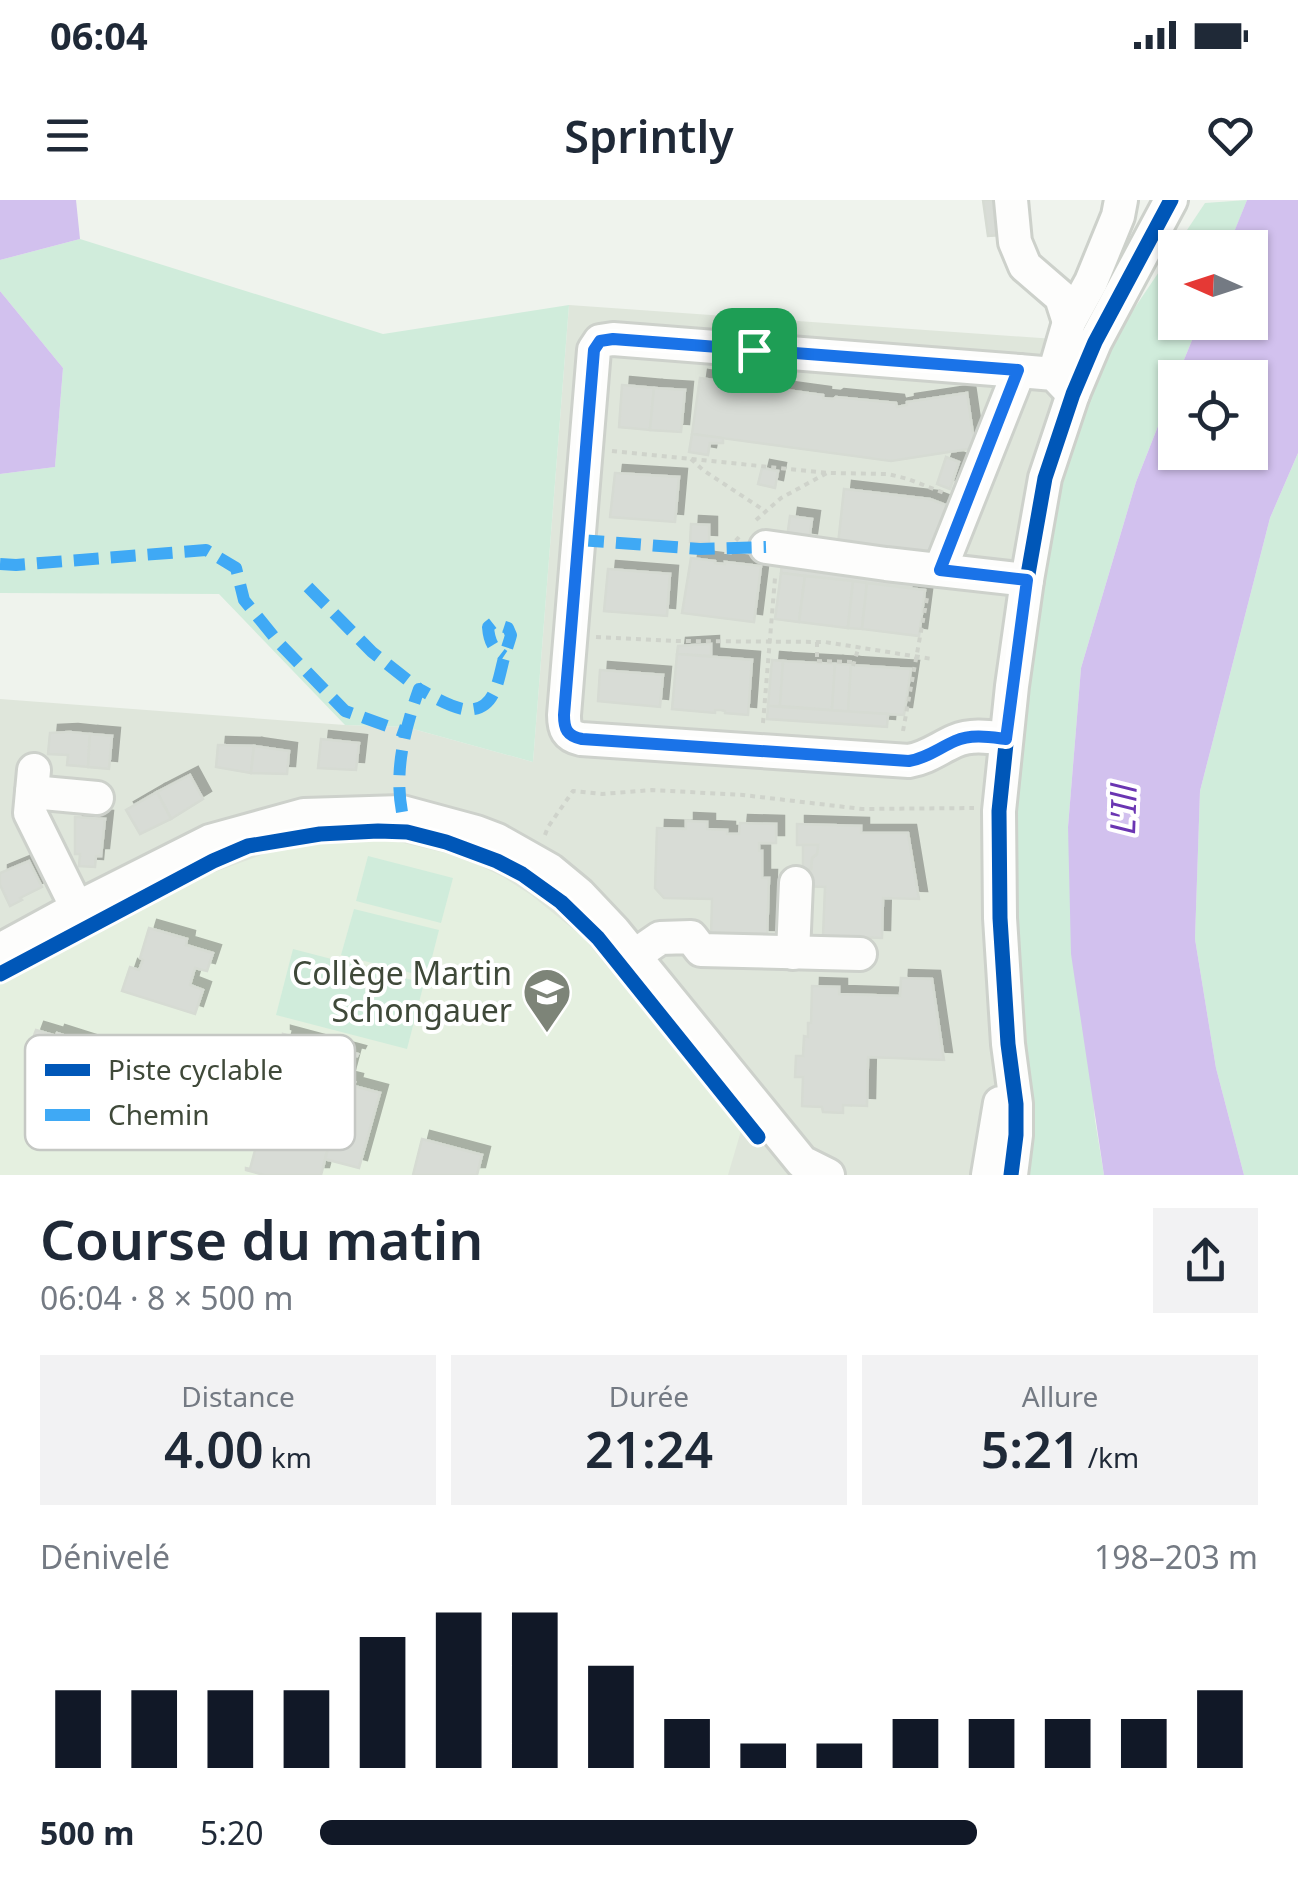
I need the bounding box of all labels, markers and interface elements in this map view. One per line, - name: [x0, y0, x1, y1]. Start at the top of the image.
- text: 06:04: [50, 9, 148, 61]
- text: Sprintly: [564, 105, 734, 166]
- icon: menu: [40, 108, 95, 163]
- icon: heart: [1203, 108, 1258, 163]
- north arrow: [1158, 230, 1268, 340]
- map controls: [1158, 230, 1268, 470]
- pin: [712, 308, 797, 393]
- icon: arrive: [727, 323, 782, 378]
- button: locate: [1158, 360, 1268, 470]
- water label: L'Ill: [1098, 782, 1147, 835]
- place label: Collège Martin Schongauer: [292, 951, 512, 1031]
- school or university icon: Collège Martin Schongauer: [521, 966, 573, 1034]
- legend: [25, 1035, 355, 1150]
- text: Piste cyclable: [108, 1050, 283, 1088]
- text: Chemin: [108, 1095, 210, 1133]
- text: Course du matin: [40, 1201, 483, 1276]
- button: share: [1153, 1208, 1258, 1313]
- text: 06:04 · 8 × 500 m: [40, 1276, 293, 1319]
- text: Distance: [181, 1377, 295, 1415]
- text: Durée: [609, 1377, 689, 1415]
- text: Allure: [1022, 1377, 1098, 1415]
- text: 4.00: [164, 1415, 264, 1483]
- text: 21:24: [585, 1415, 713, 1483]
- text: 5:21: [981, 1415, 1080, 1483]
- text: km: [264, 1438, 312, 1476]
- text: /km: [1080, 1438, 1139, 1476]
- text: Dénivelé: [40, 1535, 170, 1578]
- text: 198–203 m: [1094, 1535, 1258, 1578]
- text: 500 m: [40, 1811, 134, 1854]
- text: 5:20: [200, 1811, 264, 1854]

